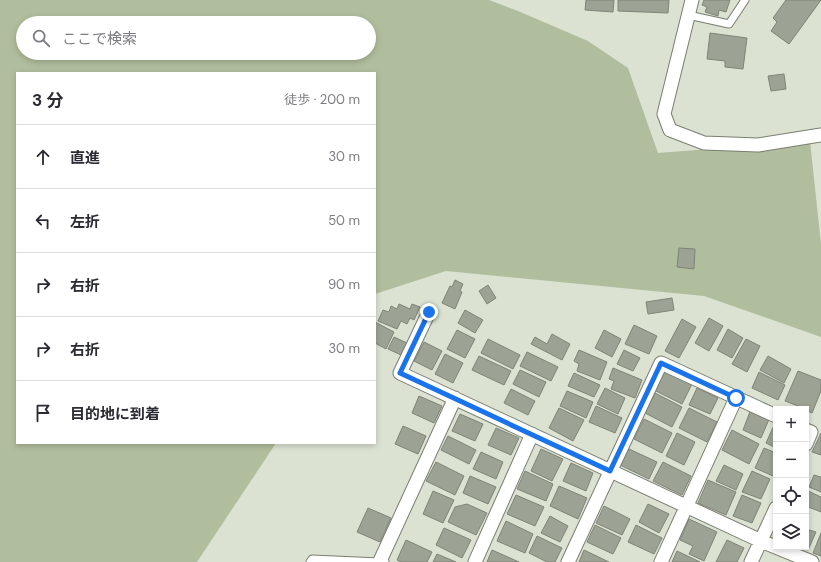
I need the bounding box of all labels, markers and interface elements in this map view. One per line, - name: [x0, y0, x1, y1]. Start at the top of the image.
- search box: [16, 16, 376, 60]
- icon: search: [30, 27, 52, 49]
- text: ここで検索: [62, 29, 137, 49]
- text: 3 分: [32, 89, 63, 111]
- text: 徒歩 · 200 m: [284, 91, 360, 108]
- icon: ahead: [32, 146, 54, 168]
- text: 直進: [70, 148, 100, 168]
- text: 30 m: [328, 148, 360, 165]
- icon: left: [32, 210, 54, 232]
- text: 左折: [70, 212, 100, 232]
- text: 50 m: [328, 212, 360, 229]
- icon: right: [32, 274, 54, 296]
- text: 右折: [70, 276, 100, 296]
- text: 90 m: [328, 276, 360, 293]
- route end: [420, 303, 438, 321]
- icon: right: [32, 338, 54, 360]
- text: 右折: [70, 340, 100, 360]
- text: 30 m: [328, 340, 360, 357]
- route start: [727, 389, 745, 407]
- icon: arrive: [32, 402, 54, 424]
- text: 目的地に到着: [70, 404, 160, 424]
- map controls: [773, 406, 809, 550]
- button: +: [773, 406, 809, 442]
- button: −: [773, 442, 809, 478]
- button: locate: [773, 478, 809, 514]
- button: layers: [773, 514, 809, 550]

